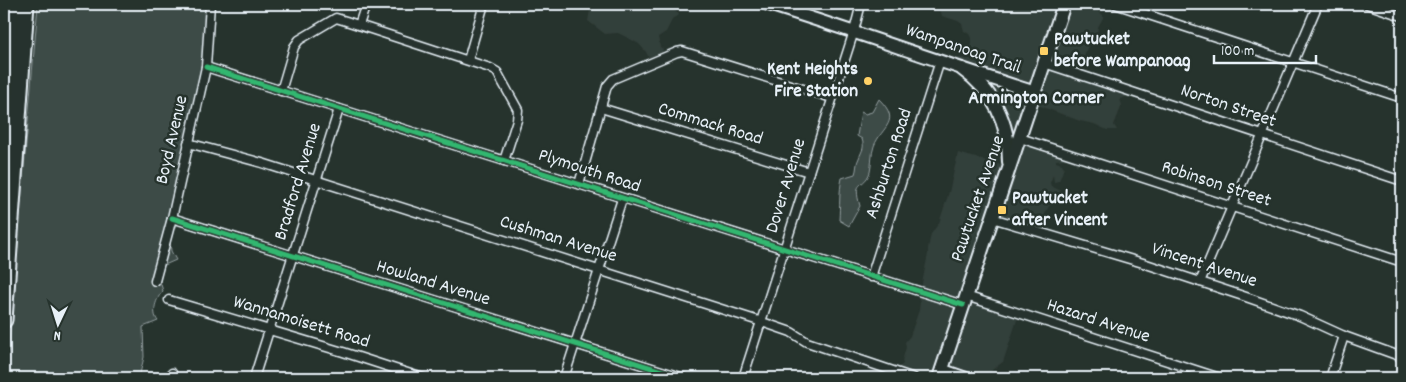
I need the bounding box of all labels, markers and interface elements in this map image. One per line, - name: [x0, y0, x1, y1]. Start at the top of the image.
- street label: Wampanoag Trail: [901, 18, 1025, 83]
- place label: Pawtucket before Wampanoag: [1054, 27, 1191, 76]
- scale bar: [1214, 32, 1316, 64]
- text: 100 m: [1221, 41, 1254, 63]
- marker: Pawtucket before Wampanoag: [1038, 45, 1050, 57]
- place label: Kent Heights Fire Station: [767, 57, 858, 106]
- marker: Kent Heights Fire Station: [862, 75, 874, 87]
- street label: Norton Street: [1176, 78, 1280, 136]
- district label: Armington Corner: [968, 85, 1104, 113]
- street label: Boyd Avenue: [150, 93, 196, 187]
- street label: Commack Road: [654, 96, 766, 154]
- street label: Ashburton Road: [859, 105, 921, 223]
- street label: Bradford Avenue: [268, 120, 330, 244]
- street label: Pawtucket Avenue: [945, 132, 1013, 266]
- street label: Dover Avenue: [760, 135, 814, 237]
- street label: Plymouth Road: [534, 143, 644, 201]
- street label: Robinson Street: [1158, 155, 1274, 215]
- place label: Pawtucket after Vincent: [1012, 186, 1108, 235]
- marker: Pawtucket after Vincent: [996, 204, 1008, 216]
- street label: Cushman Avenue: [496, 209, 620, 271]
- street label: Vincent Avenue: [1148, 236, 1260, 296]
- street label: Howland Avenue: [373, 254, 493, 314]
- street label: Wannamoisett Road: [229, 289, 373, 357]
- street label: Hazard Avenue: [1043, 293, 1153, 351]
- north arrow: [32, 300, 82, 350]
- text: N: [53, 325, 61, 345]

